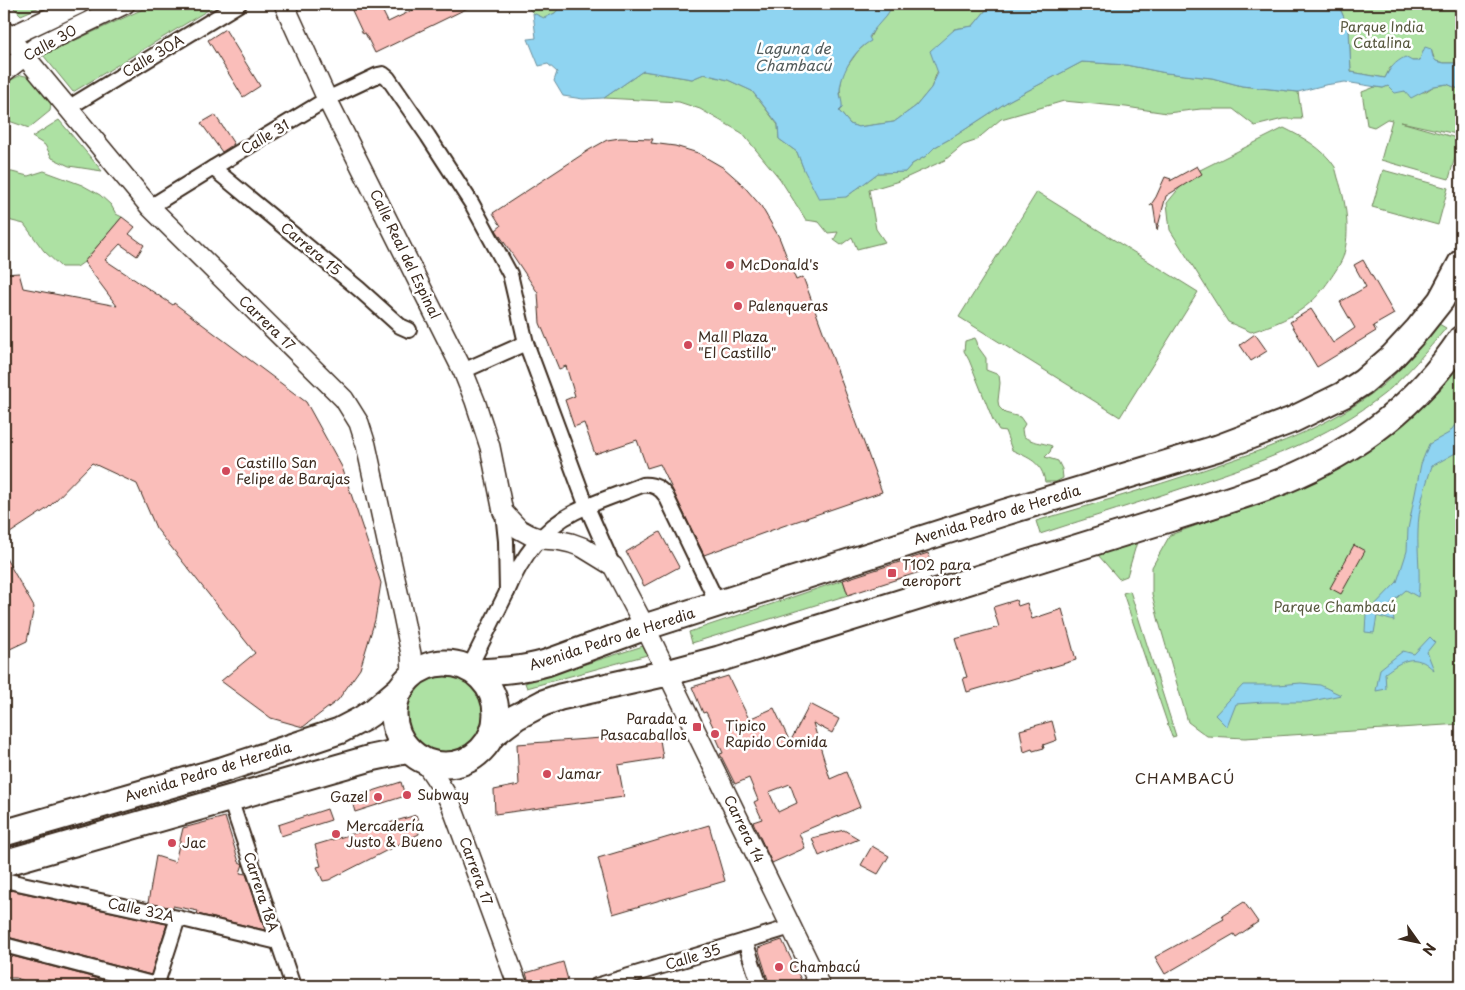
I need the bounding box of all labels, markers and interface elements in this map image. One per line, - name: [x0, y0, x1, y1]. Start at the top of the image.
- park label: Parque India Catalina: [1340, 16, 1424, 53]
- street label: Calle 30: [19, 19, 80, 66]
- street label: Calle 30A: [118, 29, 188, 82]
- water label: Laguna de Chambacú: [755, 36, 833, 76]
- street label: Calle 31: [237, 114, 293, 159]
- street label: Calle Real del Espinal: [365, 185, 446, 322]
- street label: Carrera 15: [276, 217, 346, 280]
- place label: McDonald's: [740, 254, 819, 275]
- marker: McDonald's: [724, 259, 736, 271]
- street label: Carrera 17: [234, 290, 301, 355]
- place label: Palenqueras: [748, 295, 828, 316]
- marker: Palenqueras: [732, 300, 744, 312]
- place label: Mall Plaza "El Castillo": [698, 326, 777, 363]
- marker: Mall Plaza "El Castillo": [682, 339, 694, 351]
- place label: Castillo San Felipe de Barajas: [236, 452, 350, 489]
- marker: Castillo San Felipe de Barajas: [220, 465, 232, 477]
- street label: Avenida Pedro de Heredia: [911, 479, 1083, 550]
- place label: T102 para aeroport: [902, 554, 972, 591]
- marker: T102 para aeroport: [886, 567, 898, 579]
- park label: Parque Chambacú: [1274, 596, 1396, 617]
- street label: Avenida Pedro de Heredia: [526, 602, 698, 675]
- place label: Parada a Pasacaballos: [600, 708, 688, 745]
- place label: Tipico Rapido Comida: [725, 715, 827, 752]
- marker: Parada a Pasacaballos: [691, 721, 703, 733]
- marker: Tipico Rapido Comida: [709, 728, 721, 740]
- street label: Avenida Pedro de Heredia: [122, 736, 294, 807]
- place label: Jamar: [557, 763, 602, 784]
- district label: CHAMBACÚ: [1135, 766, 1235, 789]
- marker: Jamar: [541, 768, 553, 780]
- place label: Subway: [417, 784, 469, 805]
- place label: Gazel: [330, 786, 368, 807]
- marker: Subway: [401, 789, 413, 801]
- marker: Gazel: [372, 791, 384, 803]
- street label: Carrera 14: [719, 791, 770, 866]
- place label: Mercadería Justo & Bueno: [346, 815, 443, 852]
- marker: Mercadería Justo & Bueno: [330, 828, 342, 840]
- place label: Jac: [182, 832, 206, 853]
- street label: Carrera 17: [454, 834, 499, 909]
- marker: Jac: [166, 837, 178, 849]
- street label: Carrera 18A: [239, 849, 284, 935]
- street label: Calle 32A: [106, 892, 177, 927]
- north arrow: [1392, 918, 1442, 968]
- street label: Calle 35: [663, 938, 723, 975]
- text: N: [1417, 939, 1441, 960]
- place label: Chambacú: [789, 956, 860, 977]
- marker: Chambacú: [773, 961, 785, 973]

